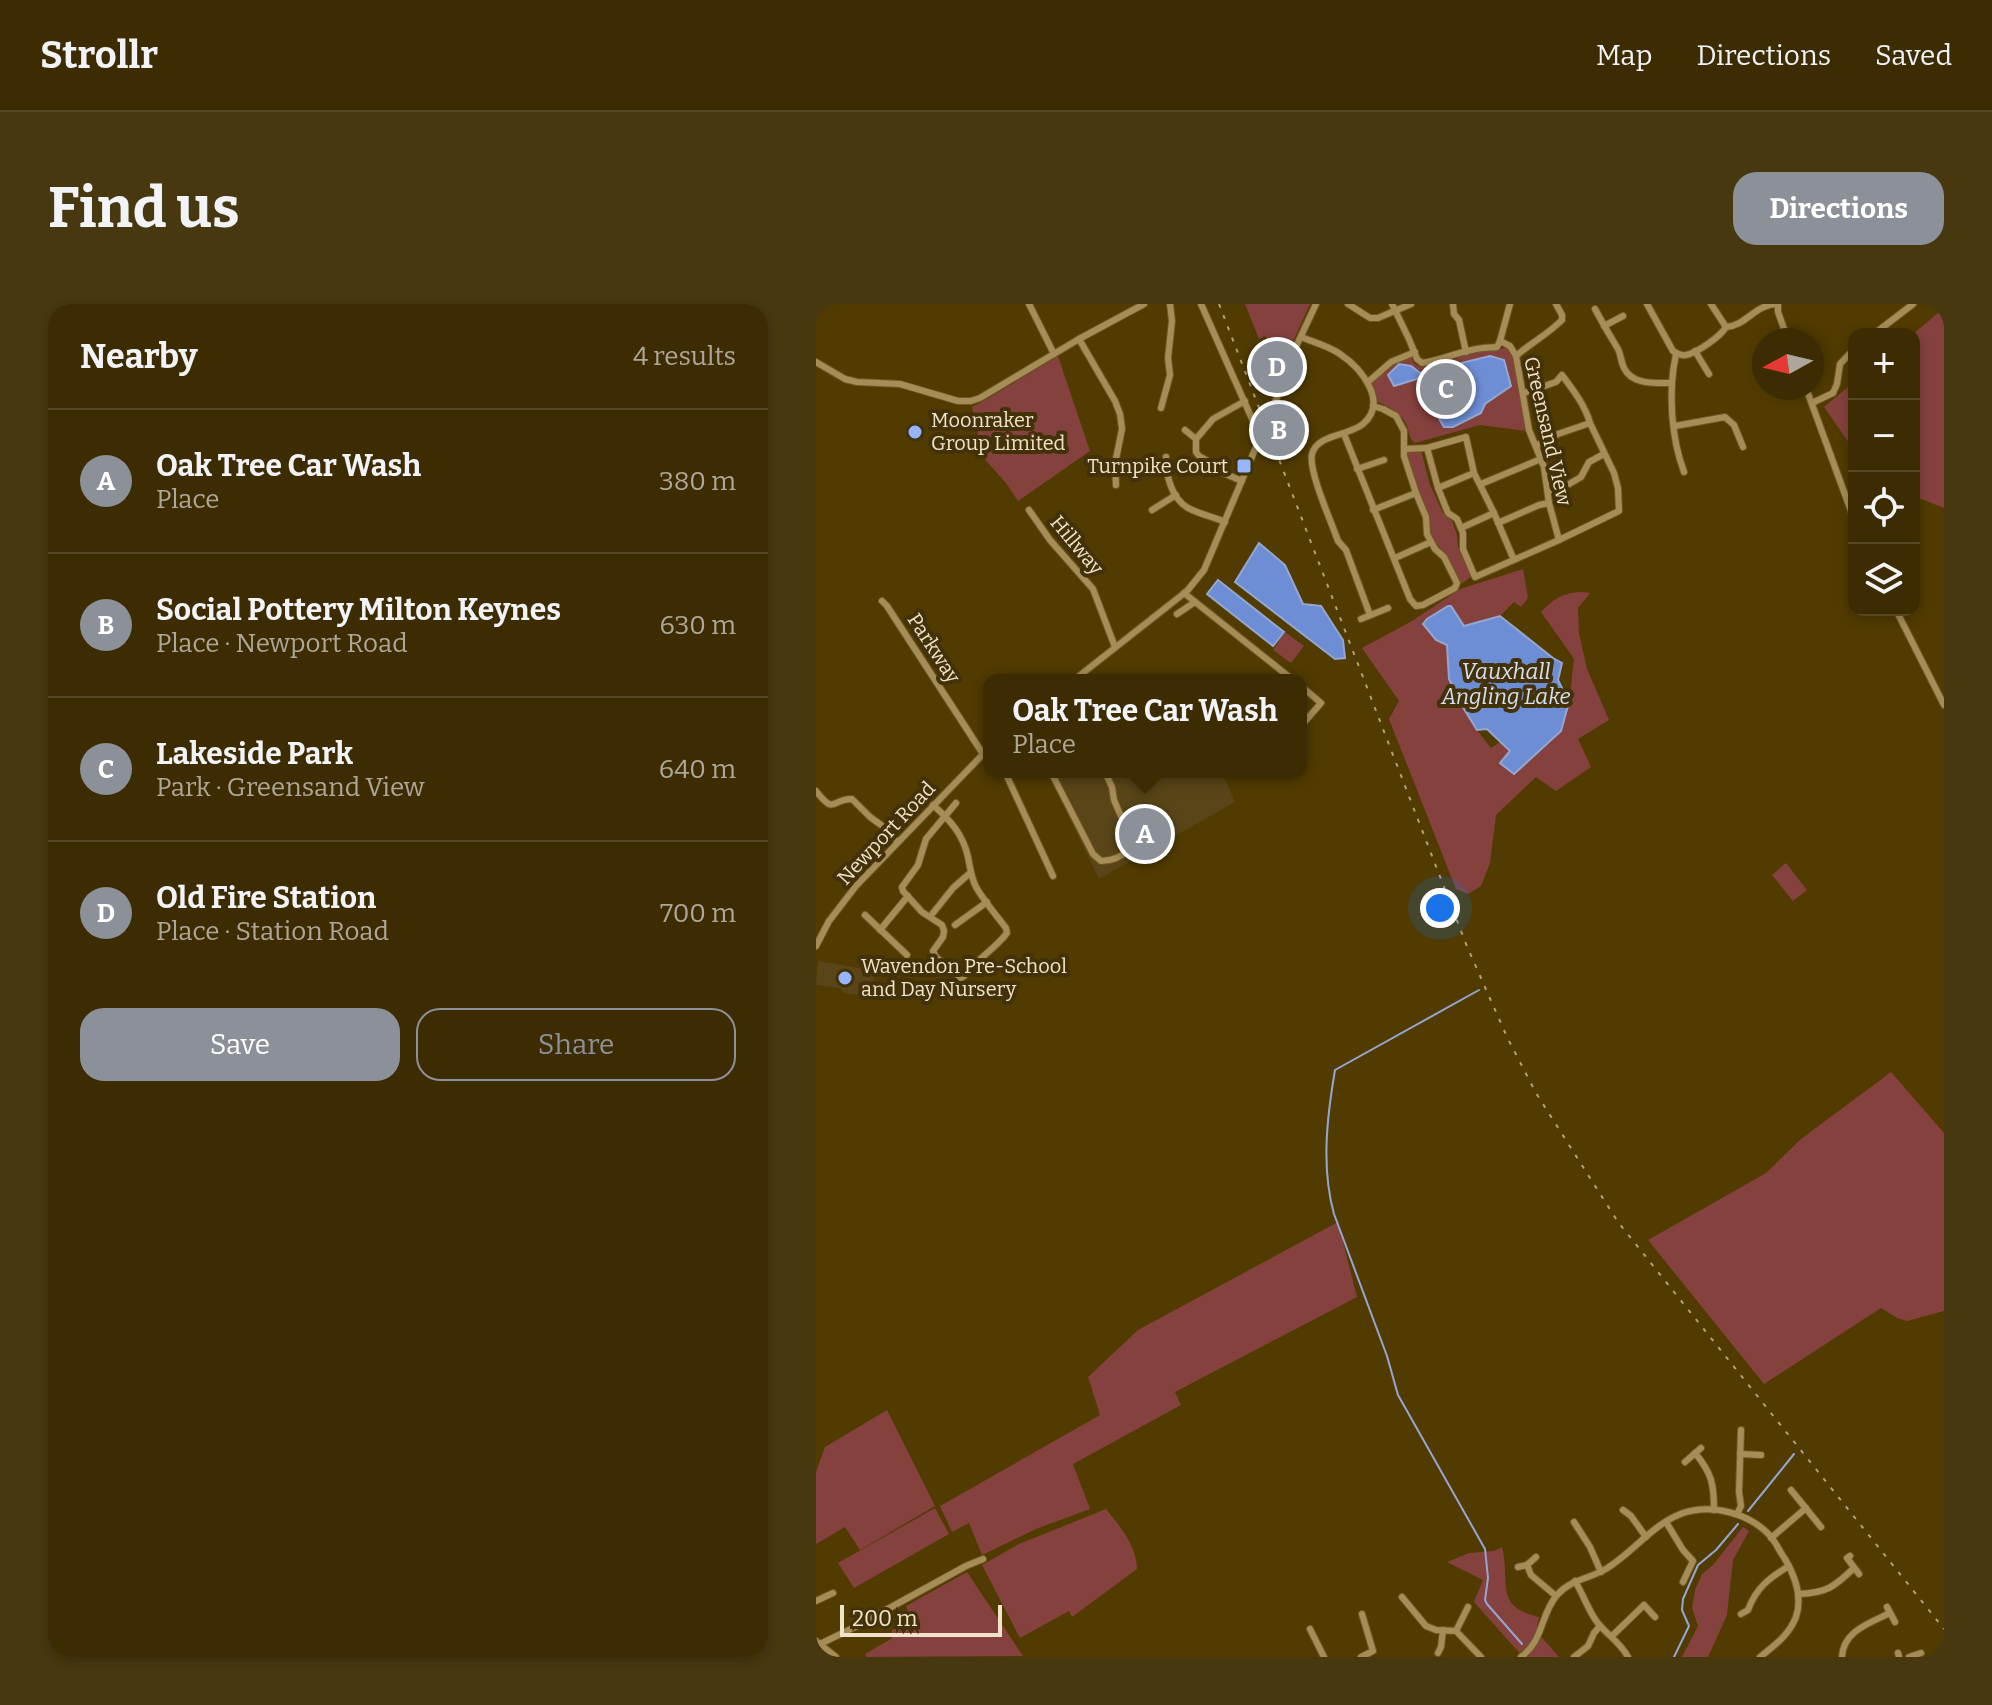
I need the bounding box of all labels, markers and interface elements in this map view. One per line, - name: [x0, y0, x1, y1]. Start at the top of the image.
- text: Strollr: [40, 32, 158, 78]
- text: Map: [1596, 39, 1652, 72]
- text: Directions: [1696, 39, 1831, 72]
- text: Saved: [1875, 39, 1952, 72]
- button: Directions: [1733, 172, 1944, 245]
- text: Find us: [48, 175, 240, 242]
- north arrow: [1752, 328, 1824, 400]
- map controls: [1848, 328, 1920, 616]
- button: +: [1848, 328, 1920, 400]
- text: Nearby: [80, 336, 198, 377]
- pin: D: [1251, 337, 1303, 397]
- text: 4 results: [633, 341, 736, 372]
- street label: Greensand View: [1519, 354, 1577, 509]
- pin: C: [1420, 359, 1472, 419]
- pin: B: [1253, 400, 1305, 460]
- button: −: [1848, 400, 1920, 472]
- place label: Moonraker Group Limited: [931, 408, 1066, 455]
- marker: Moonraker Group Limited: [906, 423, 924, 441]
- text: Oak Tree Car Wash: [156, 448, 421, 484]
- place label: Turnpike Court: [1087, 454, 1228, 478]
- marker: Turnpike Court: [1235, 457, 1253, 475]
- text: A: [97, 466, 115, 497]
- text: 380 m: [659, 466, 736, 497]
- button: locate: [1848, 472, 1920, 544]
- text: Place: [156, 484, 220, 515]
- street label: Hillway: [1045, 511, 1109, 580]
- button: layers: [1848, 544, 1920, 616]
- text: Social Pottery Milton Keynes: [156, 592, 561, 628]
- street label: Parkway: [903, 609, 966, 688]
- text: B: [98, 610, 114, 641]
- text: 630 m: [660, 610, 736, 641]
- text: Place · Newport Road: [156, 628, 408, 659]
- water label: Vauxhall Angling Lake: [1440, 658, 1571, 710]
- popup: [983, 674, 1307, 778]
- text: Oak Tree Car Wash: [1012, 693, 1278, 729]
- text: Place: [1012, 729, 1076, 760]
- text: Lakeside Park: [156, 736, 353, 772]
- text: C: [98, 754, 114, 785]
- text: 640 m: [659, 754, 736, 785]
- text: Park · Greensand View: [156, 772, 425, 803]
- street label: Newport Road: [832, 776, 940, 890]
- pin: A: [1119, 804, 1171, 864]
- text: Old Fire Station: [156, 880, 376, 916]
- your location: [1420, 888, 1460, 928]
- text: D: [97, 898, 115, 929]
- text: 700 m: [660, 898, 736, 929]
- text: Place · Station Road: [156, 916, 389, 947]
- place label: Wavendon Pre-School and Day Nursery: [861, 954, 1067, 1001]
- marker: Wavendon Pre-School and Day Nursery: [836, 969, 854, 987]
- button: Save: [80, 1008, 400, 1081]
- button: Share: [416, 1008, 736, 1081]
- scale bar: [840, 1601, 1002, 1637]
- text: 200 m: [852, 1605, 918, 1632]

